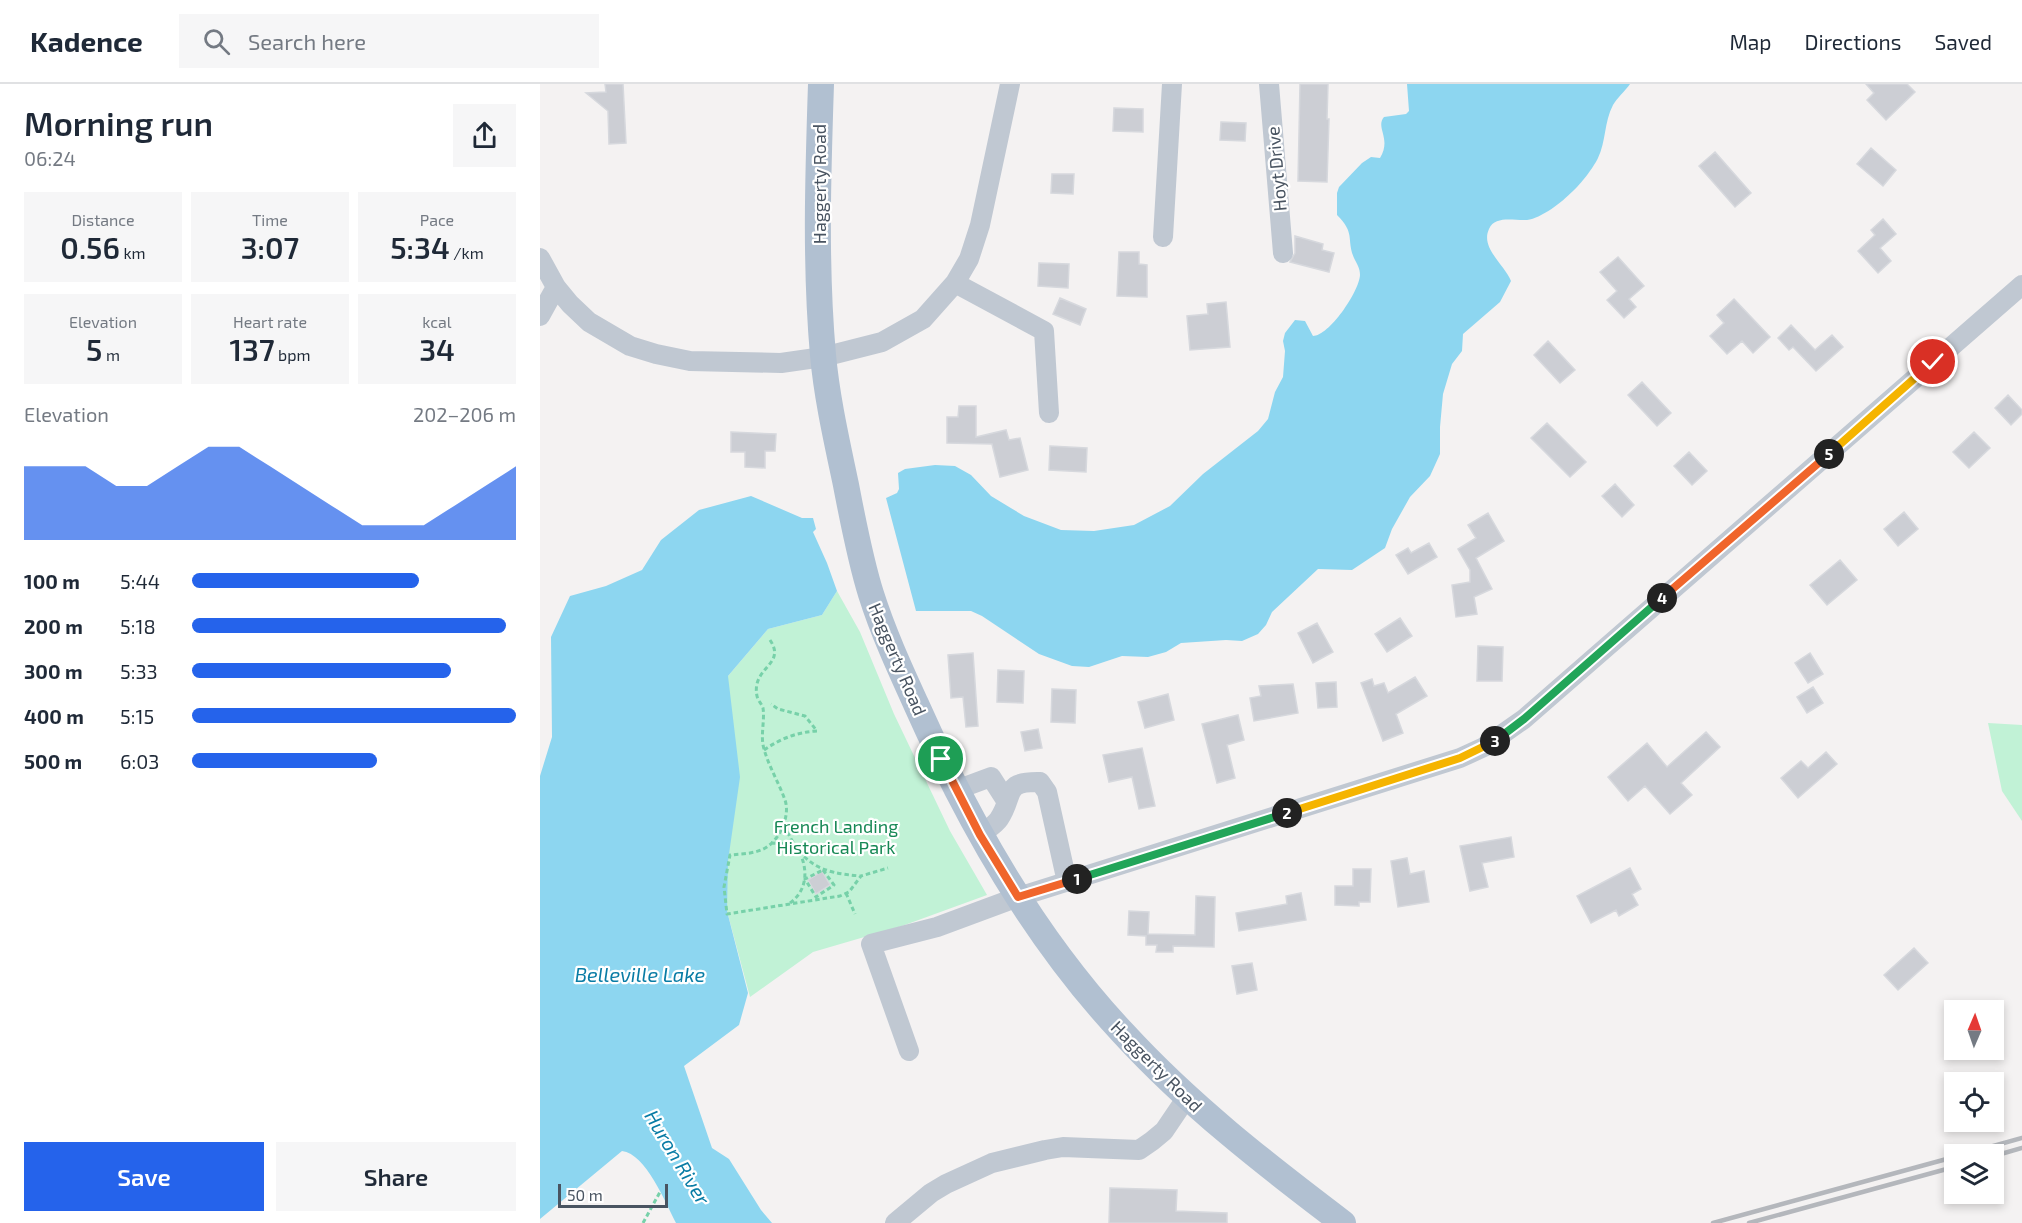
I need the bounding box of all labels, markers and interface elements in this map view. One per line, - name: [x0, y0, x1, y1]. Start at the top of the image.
- search box: [179, 14, 599, 68]
- text: Kadence: [30, 24, 143, 58]
- icon: search: [200, 25, 233, 58]
- text: Search here: [248, 28, 366, 54]
- text: Map: [1729, 29, 1772, 54]
- text: Directions: [1805, 29, 1901, 54]
- text: Saved: [1934, 29, 1992, 54]
- text: Morning run: [24, 103, 213, 143]
- button: share: [453, 104, 516, 167]
- street label: Haggerty Road: [808, 124, 830, 244]
- street label: Hoyt Drive: [1261, 126, 1291, 212]
- text: 06:24: [24, 146, 76, 170]
- text: Distance: [71, 210, 135, 229]
- text: Time: [252, 210, 288, 229]
- text: Pace: [420, 210, 454, 229]
- text: 0.56: [60, 229, 120, 265]
- text: 3:07: [241, 229, 299, 265]
- text: 5:34: [390, 229, 450, 265]
- text: km: [120, 243, 146, 262]
- text: /km: [450, 243, 484, 262]
- text: Elevation: [69, 312, 137, 331]
- text: Heart rate: [233, 312, 307, 331]
- text: kcal: [422, 312, 452, 331]
- text: 5: [86, 331, 102, 367]
- text: 137: [229, 331, 275, 367]
- text: 34: [419, 331, 455, 367]
- pin: [1907, 336, 1958, 387]
- text: m: [102, 345, 120, 364]
- text: bpm: [275, 345, 311, 364]
- icon: check: [1916, 345, 1949, 378]
- text: Elevation: [24, 402, 109, 426]
- text: 202–206 m: [413, 402, 516, 426]
- pin: 5: [1814, 439, 1844, 469]
- text: 5: [1825, 444, 1833, 463]
- text: 100 m: [24, 569, 80, 593]
- text: 5:44: [120, 569, 160, 593]
- pin: 4: [1647, 583, 1677, 613]
- text: 4: [1657, 588, 1667, 607]
- street label: Haggerty Road: [864, 599, 932, 719]
- text: 200 m: [24, 614, 83, 638]
- text: 5:18: [120, 614, 156, 638]
- text: 300 m: [24, 659, 83, 683]
- text: 5:33: [120, 659, 158, 683]
- text: 400 m: [24, 704, 84, 728]
- text: 5:15: [120, 704, 154, 728]
- pin: 3: [1480, 726, 1510, 756]
- text: 3: [1490, 731, 1500, 750]
- pin: [915, 733, 966, 784]
- icon: arrive: [924, 742, 957, 775]
- text: 500 m: [24, 749, 82, 773]
- text: 6:03: [120, 749, 159, 773]
- pin: 2: [1272, 798, 1302, 828]
- text: 2: [1282, 803, 1292, 822]
- park label: French Landing Historical Park: [774, 815, 898, 858]
- pin: 1: [1062, 864, 1092, 894]
- text: 1: [1074, 869, 1080, 888]
- water label: Belleville Lake: [575, 962, 706, 986]
- north arrow: [1944, 1000, 2004, 1060]
- map controls: [1944, 1000, 2004, 1204]
- street label: Haggerty Road: [1107, 1016, 1207, 1116]
- button: locate: [1944, 1072, 2004, 1132]
- water label: Huron River: [640, 1105, 716, 1210]
- button: Save: [24, 1142, 264, 1211]
- button: Share: [276, 1142, 516, 1211]
- button: layers: [1944, 1144, 2004, 1204]
- scale bar: [558, 1181, 668, 1208]
- text: 50 m: [567, 1185, 603, 1204]

